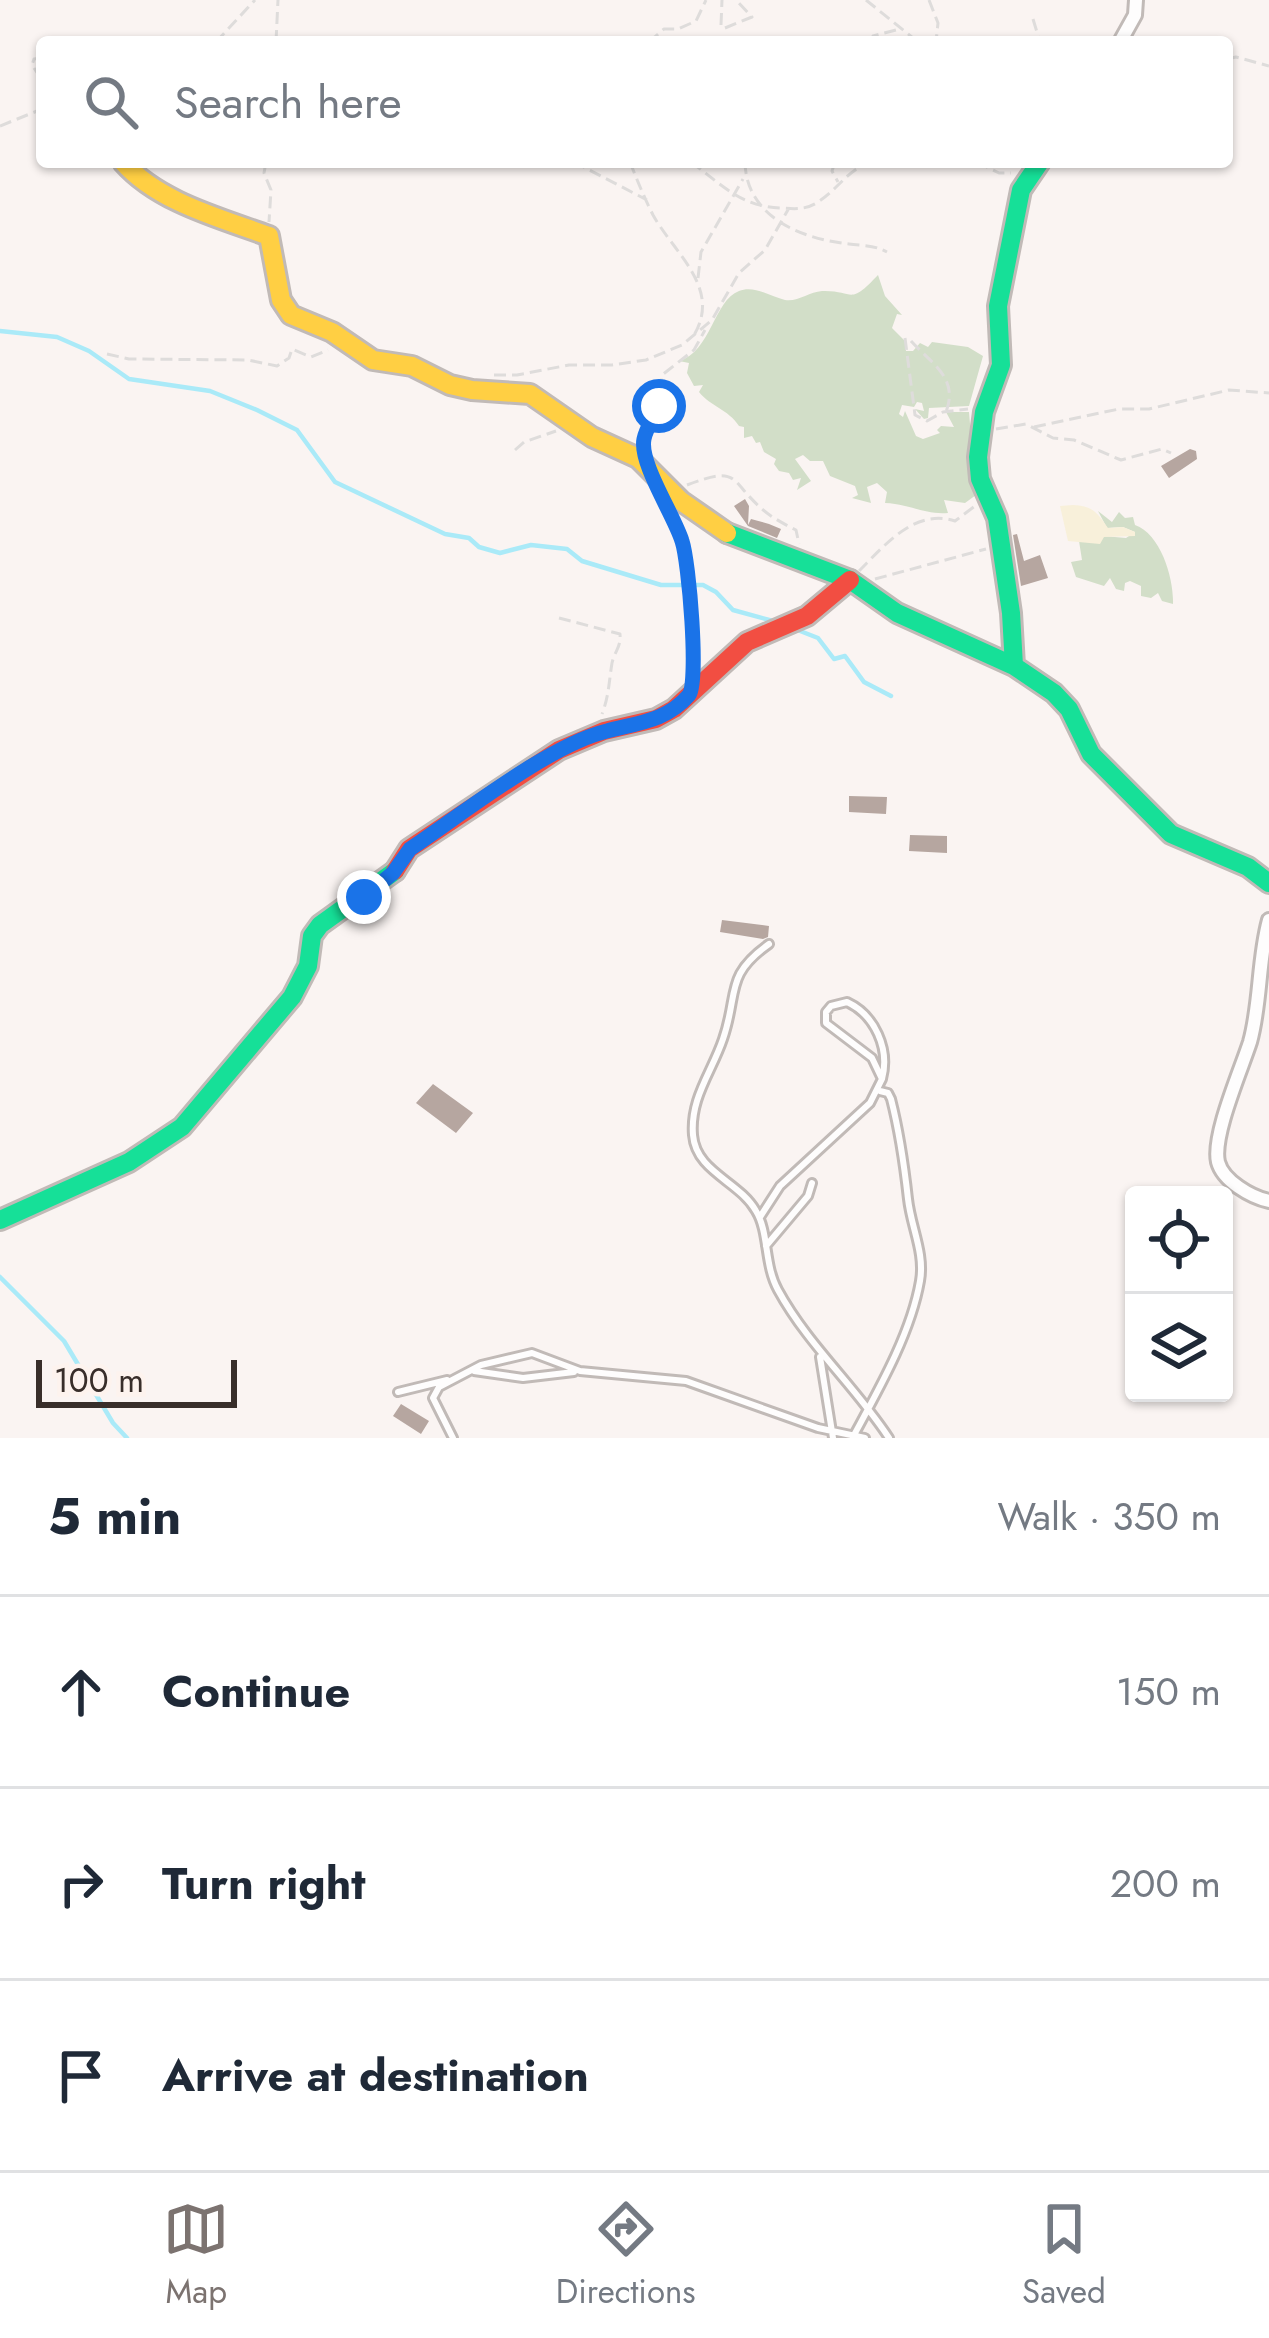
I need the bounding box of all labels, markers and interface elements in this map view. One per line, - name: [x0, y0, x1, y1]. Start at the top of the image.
- search box: [36, 36, 1233, 168]
- icon: search: [78, 69, 144, 135]
- text: Search here: [174, 70, 402, 135]
- route start: [632, 379, 686, 433]
- route end: [337, 870, 391, 924]
- map controls: [1125, 1186, 1233, 1402]
- button: locate: [1125, 1186, 1233, 1294]
- button: layers: [1125, 1294, 1233, 1402]
- scale bar: [36, 1354, 237, 1407]
- text: 100 m: [54, 1357, 144, 1404]
- text: 5 min: [48, 1479, 181, 1553]
- text: Walk · 350 m: [997, 1488, 1221, 1545]
- icon: ahead: [48, 1659, 114, 1725]
- text: Continue: [162, 1659, 350, 1724]
- text: 150 m: [1116, 1663, 1221, 1720]
- icon: right: [48, 1851, 114, 1917]
- text: Turn right: [162, 1851, 366, 1916]
- text: 200 m: [1110, 1855, 1221, 1912]
- icon: arrive: [48, 2043, 114, 2109]
- text: Arrive at destination: [162, 2043, 589, 2108]
- tab: Map: [163, 2196, 229, 2315]
- tab: Directions: [556, 2196, 696, 2315]
- tab: Saved: [1022, 2196, 1106, 2315]

